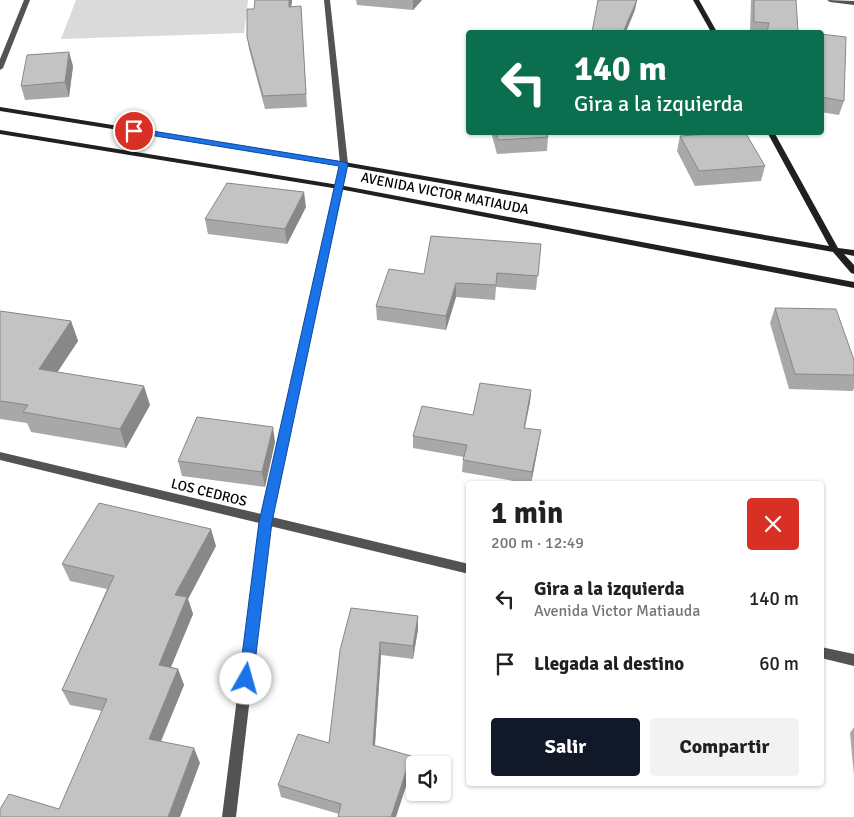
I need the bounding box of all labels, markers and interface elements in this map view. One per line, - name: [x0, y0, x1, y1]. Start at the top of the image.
- text: 140 m: [574, 47, 667, 90]
- icon: left: [491, 50, 556, 115]
- text: Gira a la izquierda: [574, 90, 743, 117]
- pin: [113, 110, 155, 152]
- icon: arrive: [120, 117, 148, 145]
- street label: AVENIDA VICTOR MATIAUDA: [359, 169, 531, 218]
- street label: LOS CEDROS: [169, 475, 249, 510]
- text: 1 min: [491, 495, 563, 532]
- button: close: [747, 498, 799, 550]
- text: 200 m · 12:49: [491, 533, 584, 553]
- text: Gira a la izquierda: [534, 577, 684, 601]
- icon: left: [491, 585, 519, 613]
- text: 140 m: [749, 587, 799, 611]
- text: Avenida Victor Matiauda: [534, 601, 700, 621]
- icon: arrive: [491, 650, 519, 678]
- position arrow: [219, 652, 271, 704]
- text: Llegada al destino: [534, 652, 684, 676]
- text: 60 m: [759, 652, 799, 676]
- button: Salir: [491, 718, 640, 776]
- button: Compartir: [650, 718, 799, 776]
- map controls: [406, 756, 451, 801]
- button: sound: [406, 756, 451, 801]

